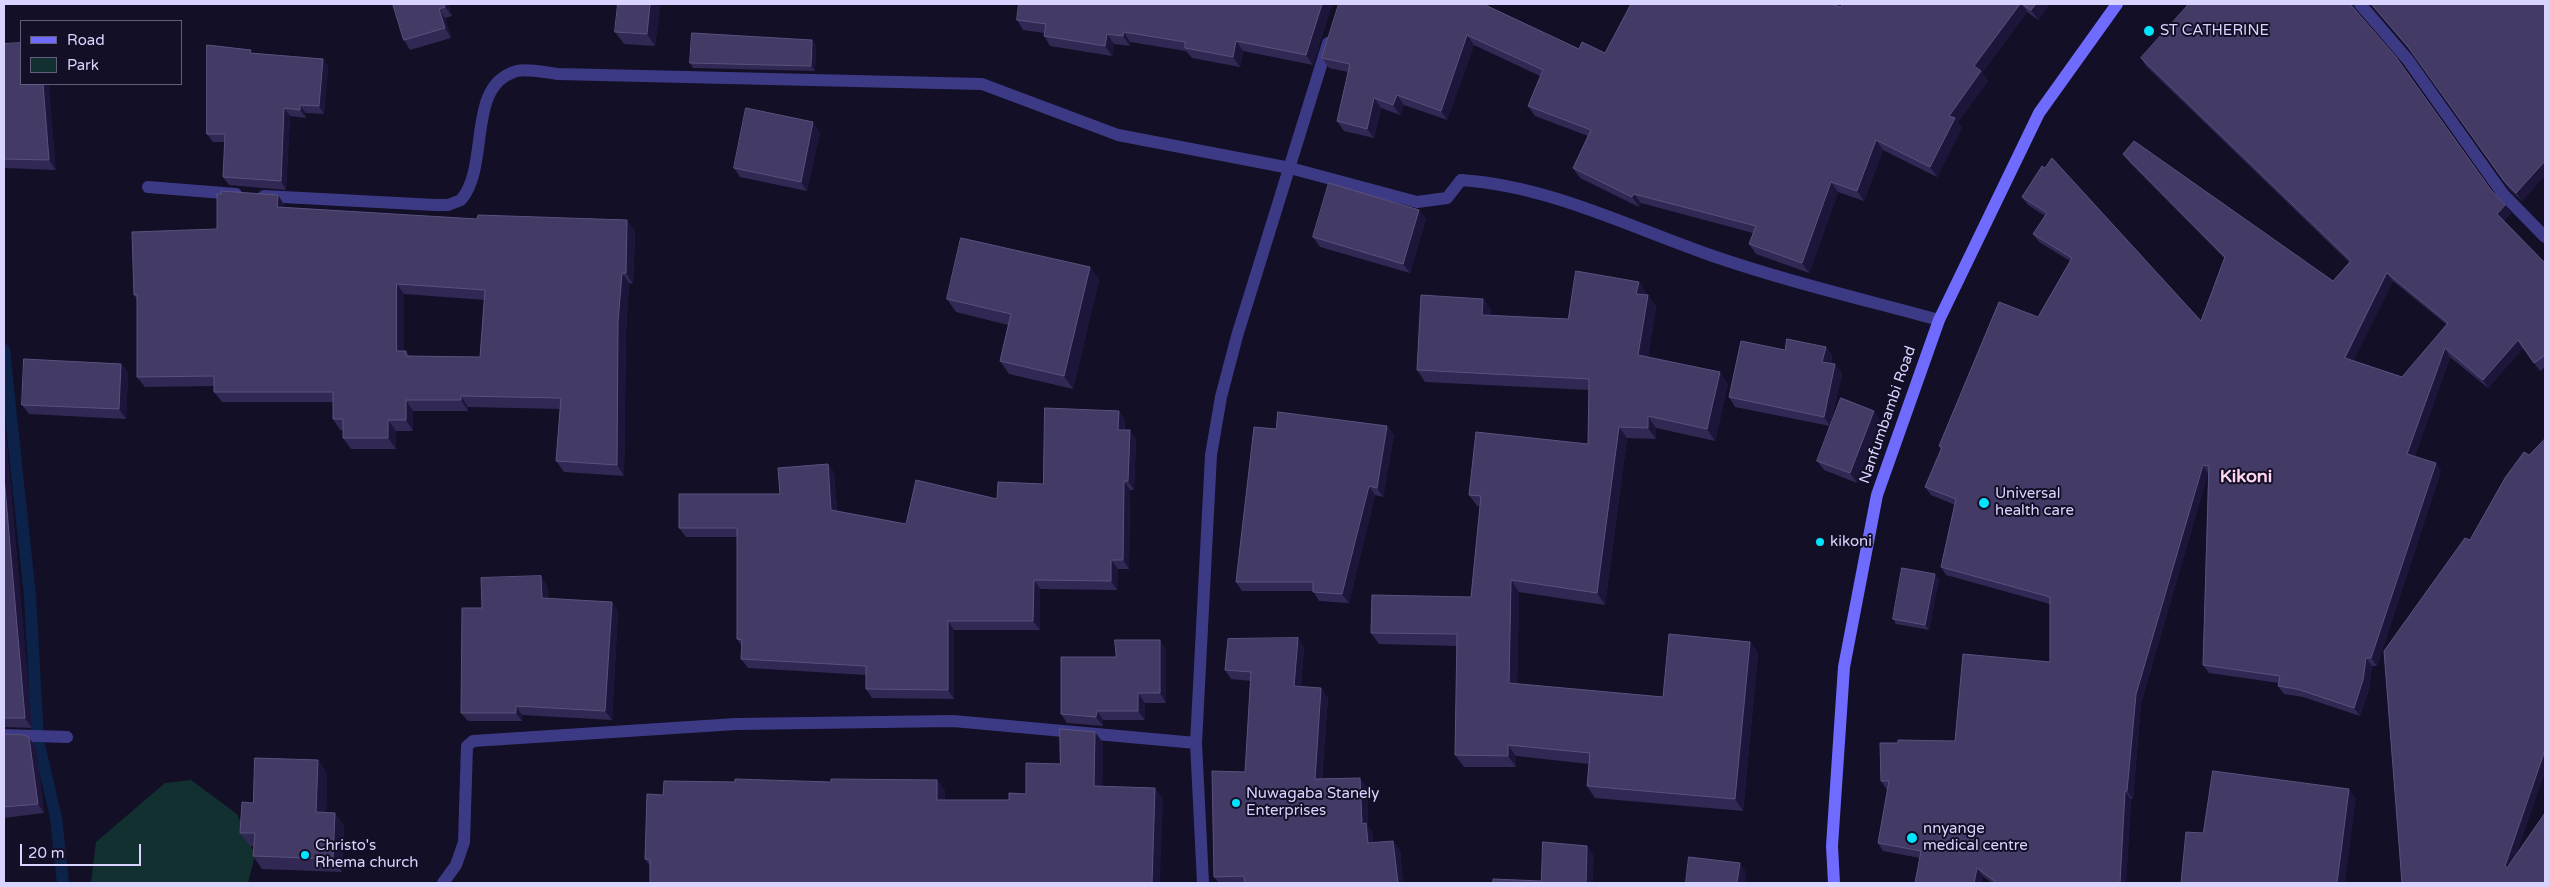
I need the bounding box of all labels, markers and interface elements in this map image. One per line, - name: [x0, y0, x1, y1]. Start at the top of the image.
- legend: [20, 20, 182, 85]
- place label: ST CATHERINE: [2160, 22, 2269, 40]
- marker: ST CATHERINE: [2142, 24, 2156, 38]
- text: Road: [67, 31, 105, 49]
- text: Park: [67, 56, 99, 74]
- street label: Nanfumbambi Road: [1856, 344, 1920, 486]
- district label: Kikoni: [2220, 466, 2272, 488]
- place label: Universal health care: [1995, 485, 2074, 520]
- marker: Universal health care: [1977, 496, 1991, 510]
- place label: kikoni: [1830, 533, 1872, 551]
- marker: kikoni: [1814, 536, 1826, 548]
- place label: Nuwagaba Stanely Enterprises: [1246, 785, 1379, 820]
- marker: Nuwagaba Stanely Enterprises: [1230, 797, 1242, 809]
- place label: nnyange medical centre: [1923, 820, 2028, 855]
- marker: nnyange medical centre: [1905, 831, 1919, 845]
- scale bar: [22, 834, 144, 866]
- place label: Christo's Rhema church: [315, 837, 418, 872]
- text: 20 m: [28, 844, 65, 862]
- marker: Christo's Rhema church: [299, 849, 311, 861]

